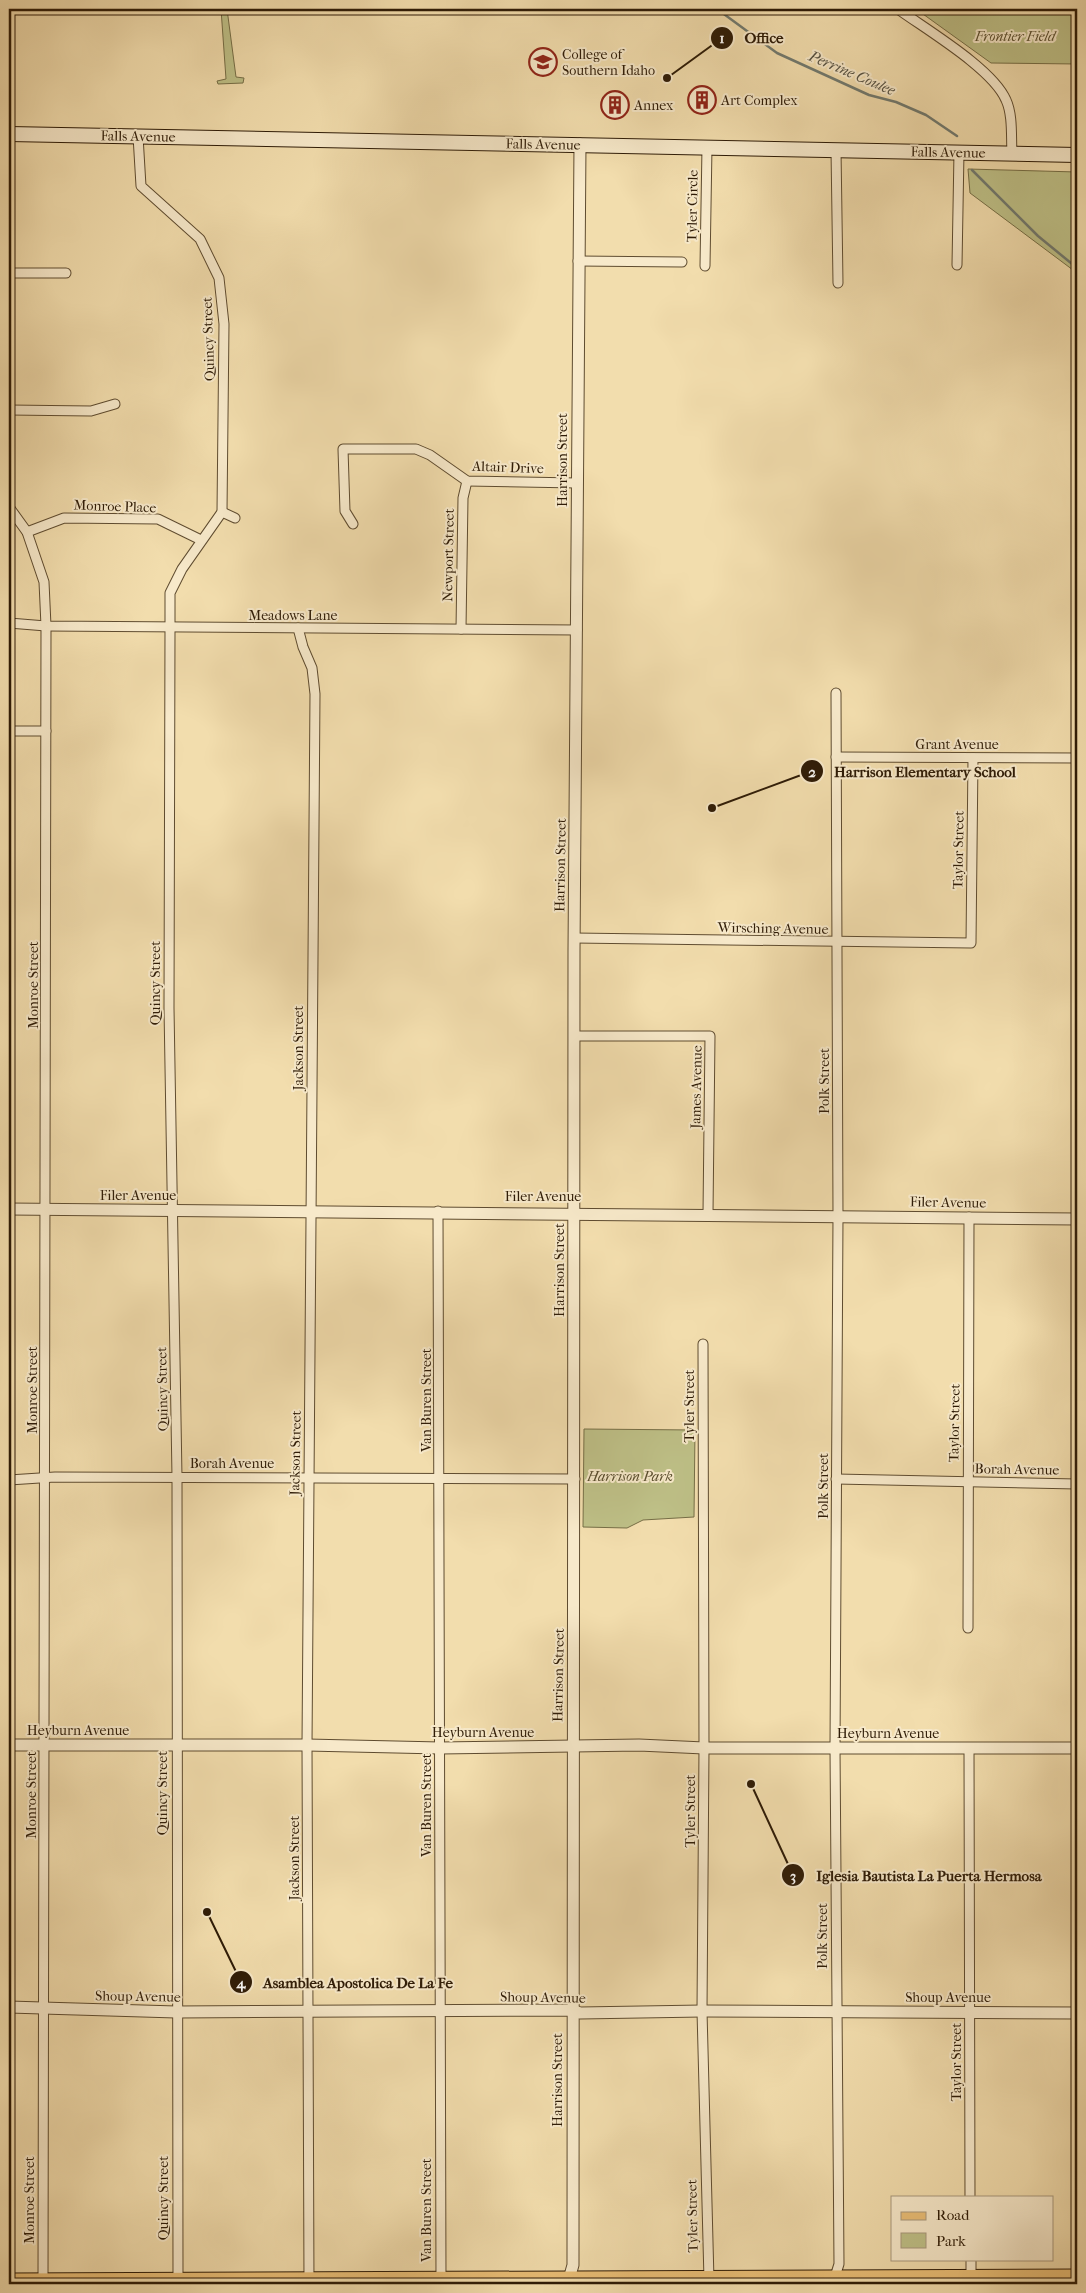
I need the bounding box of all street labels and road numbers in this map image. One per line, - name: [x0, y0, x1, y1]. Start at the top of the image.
- street label: Falls Avenue: [100, 127, 176, 146]
- street label: Falls Avenue: [505, 135, 581, 154]
- street label: Falls Avenue: [910, 143, 986, 162]
- street label: Tyler Circle: [683, 170, 702, 242]
- street label: Quincy Street: [199, 296, 218, 381]
- street label: Harrison Street: [554, 413, 571, 507]
- street label: Altair Drive: [471, 458, 544, 477]
- street label: Monroe Place: [73, 497, 157, 516]
- street label: Newport Street: [439, 508, 458, 602]
- street label: Meadows Lane: [248, 607, 338, 624]
- street label: Grant Avenue: [915, 736, 999, 753]
- street label: Taylor Street: [949, 811, 968, 889]
- street label: Harrison Street: [551, 818, 570, 912]
- street label: Wirsching Avenue: [716, 919, 829, 938]
- street label: Monroe Street: [25, 941, 42, 1029]
- street label: Quincy Street: [147, 941, 164, 1025]
- street label: Jackson Street: [290, 1006, 307, 1091]
- street label: James Avenue: [687, 1045, 706, 1130]
- street label: Polk Street: [816, 1048, 833, 1114]
- street label: Filer Avenue: [100, 1187, 176, 1204]
- street label: Filer Avenue: [505, 1188, 581, 1205]
- street label: Filer Avenue: [910, 1193, 986, 1212]
- street label: Harrison Street: [551, 1223, 568, 1317]
- street label: Monroe Street: [24, 1346, 41, 1434]
- street label: Quincy Street: [153, 1347, 172, 1431]
- street label: Van Buren Street: [418, 1348, 435, 1453]
- street label: Tyler Street: [681, 1369, 698, 1443]
- street label: Taylor Street: [945, 1384, 964, 1462]
- street label: Jackson Street: [286, 1410, 305, 1497]
- street label: Polk Street: [815, 1453, 832, 1519]
- street label: Borah Avenue: [190, 1455, 274, 1472]
- street label: Borah Avenue: [975, 1460, 1059, 1479]
- street label: Harrison Street: [549, 1628, 568, 1722]
- street label: Heyburn Avenue: [27, 1722, 129, 1739]
- street label: Heyburn Avenue: [432, 1724, 534, 1741]
- street label: Heyburn Avenue: [837, 1725, 939, 1742]
- street label: Monroe Street: [23, 1751, 40, 1839]
- street label: Quincy Street: [154, 1751, 171, 1835]
- street label: Van Buren Street: [418, 1753, 435, 1858]
- street label: Tyler Street: [682, 1774, 699, 1848]
- street label: Jackson Street: [286, 1816, 303, 1901]
- street label: Polk Street: [814, 1903, 831, 1969]
- street label: Shoup Avenue: [95, 1987, 181, 2006]
- street label: Shoup Avenue: [500, 1988, 586, 2007]
- street label: Shoup Avenue: [905, 1989, 991, 2006]
- street label: Taylor Street: [948, 2023, 965, 2101]
- street label: Harrison Street: [549, 2033, 566, 2127]
- street label: Monroe Street: [21, 2156, 38, 2244]
- street label: Quincy Street: [155, 2156, 172, 2240]
- street label: Van Buren Street: [418, 2158, 435, 2263]
- street label: Tyler Street: [683, 2179, 702, 2253]

